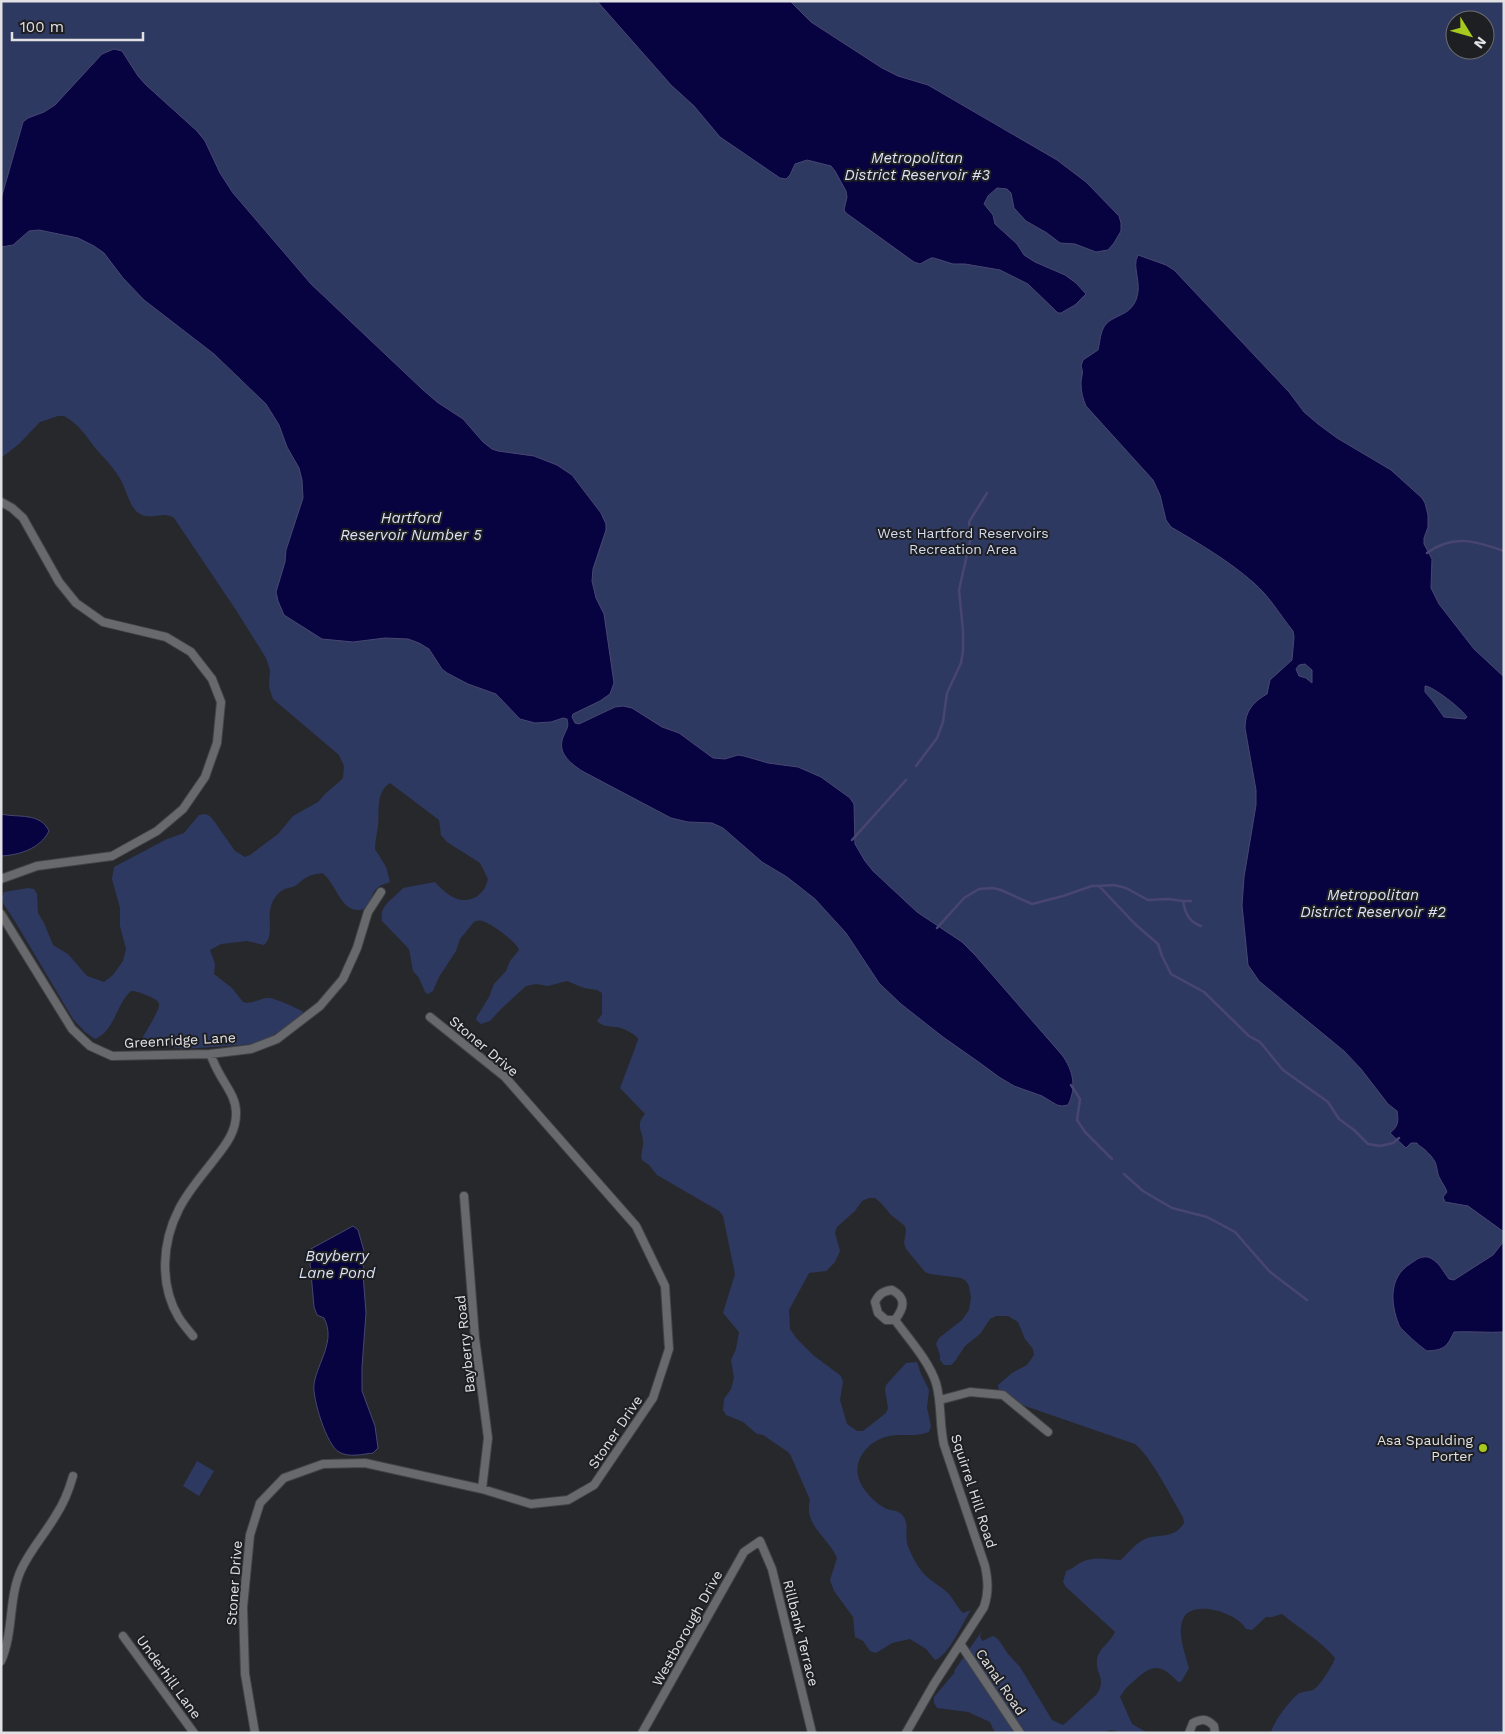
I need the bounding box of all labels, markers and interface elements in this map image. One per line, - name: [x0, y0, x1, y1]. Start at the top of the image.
- scale bar: [12, 10, 144, 42]
- north arrow: [1445, 10, 1495, 60]
- text: 100 m: [20, 18, 64, 36]
- text: N: [1471, 34, 1490, 52]
- water label: Metropolitan District Reservoir #3: [844, 149, 990, 184]
- water label: Hartford Reservoir Number 5: [340, 509, 482, 544]
- park label: West Hartford Reservoirs Recreation Area: [877, 525, 1049, 557]
- water label: Metropolitan District Reservoir #2: [1300, 886, 1446, 921]
- street label: Stoner Drive: [446, 1013, 522, 1079]
- street label: Greenridge Lane: [124, 1029, 236, 1051]
- water label: Bayberry Lane Pond: [299, 1247, 376, 1282]
- street label: Bayberry Road: [452, 1294, 478, 1394]
- street label: Stoner Drive: [585, 1392, 645, 1472]
- street label: Squirrel Hill Road: [948, 1432, 1000, 1550]
- place label: Asa Spaulding Porter: [1377, 1432, 1474, 1464]
- marker: Asa Spaulding Porter: [1477, 1442, 1489, 1454]
- street label: Stoner Drive: [223, 1540, 245, 1626]
- street label: Westborough Drive: [649, 1567, 725, 1689]
- street label: Rillbank Terrace: [780, 1578, 822, 1688]
- street label: Underhill Lane: [133, 1632, 205, 1722]
- street label: Canal Road: [973, 1646, 1029, 1718]

